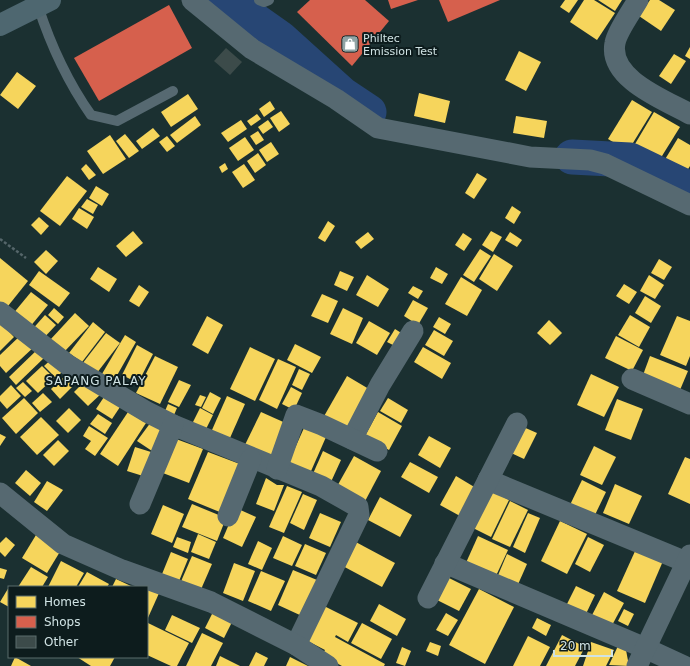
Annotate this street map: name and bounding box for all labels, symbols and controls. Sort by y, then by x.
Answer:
place label: Philtec Emission Test [363,32,438,58]
shop icon: Philtec Emission Test [340,34,360,54]
district label: SAPANG PALAY [45,374,147,388]
legend [8,586,148,658]
text: Homes [44,595,86,609]
text: Shops [44,615,80,629]
scale bar [554,632,612,658]
text: Other [44,635,78,649]
text: 20 m [560,639,591,653]

